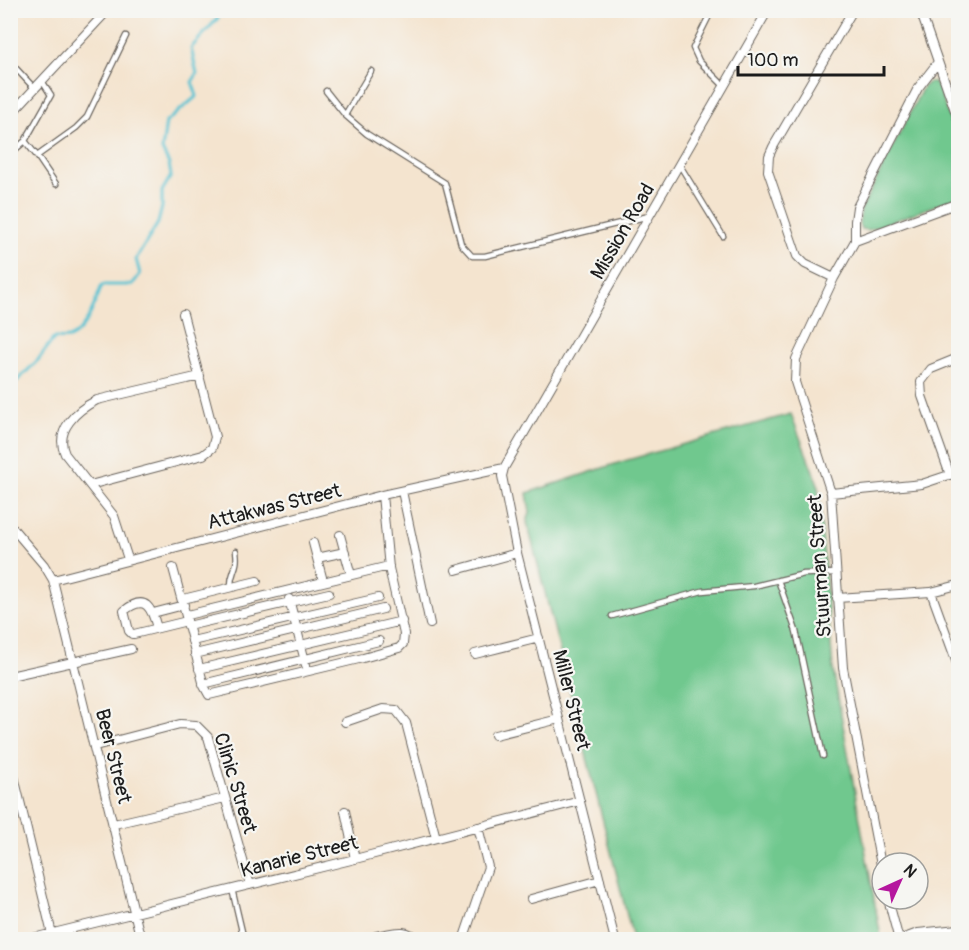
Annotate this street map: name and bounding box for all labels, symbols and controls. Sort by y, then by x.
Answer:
scale bar [738,39,884,77]
text: 100 m [747,49,799,72]
street label: Mission Road [585,179,660,284]
street label: Attakwas Street [205,478,345,535]
street label: Stuurman Street [802,493,837,638]
street label: Miller Street [547,647,596,754]
street label: Beer Street [90,706,138,807]
street label: Clinic Street [208,730,263,837]
street label: Kanarie Street [238,830,362,883]
north arrow [870,851,930,911]
text: N [899,860,921,882]

